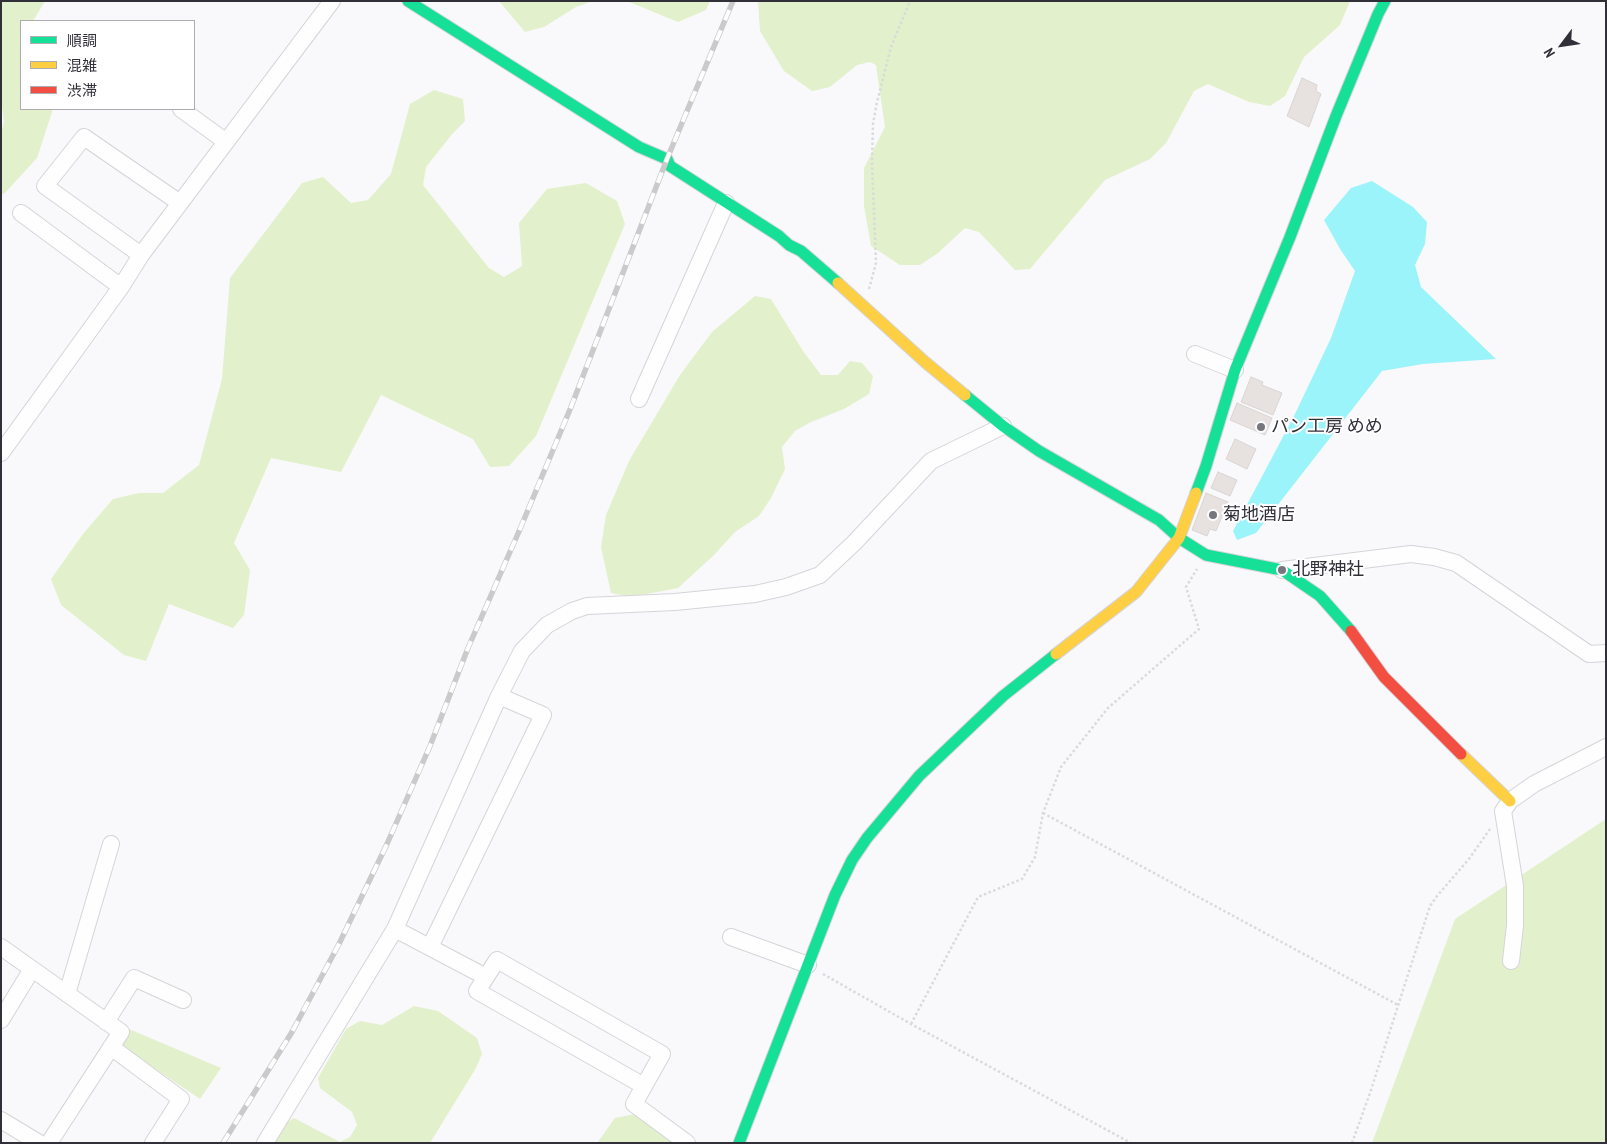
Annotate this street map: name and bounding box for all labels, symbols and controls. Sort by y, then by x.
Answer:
legend [20,20,195,110]
north arrow [1537,20,1587,70]
text: 順調 [67,31,97,50]
text: N [1539,45,1559,61]
text: 混雑 [67,56,97,75]
text: 渋滞 [67,81,97,100]
place label: パン工房 めめ [1271,416,1383,438]
marker: パン工房 めめ [1255,421,1267,433]
place label: 菊地酒店 [1223,504,1295,526]
marker: 菊地酒店 [1207,509,1219,521]
place label: 北野神社 [1292,559,1364,581]
marker: 北野神社 [1276,564,1288,576]

